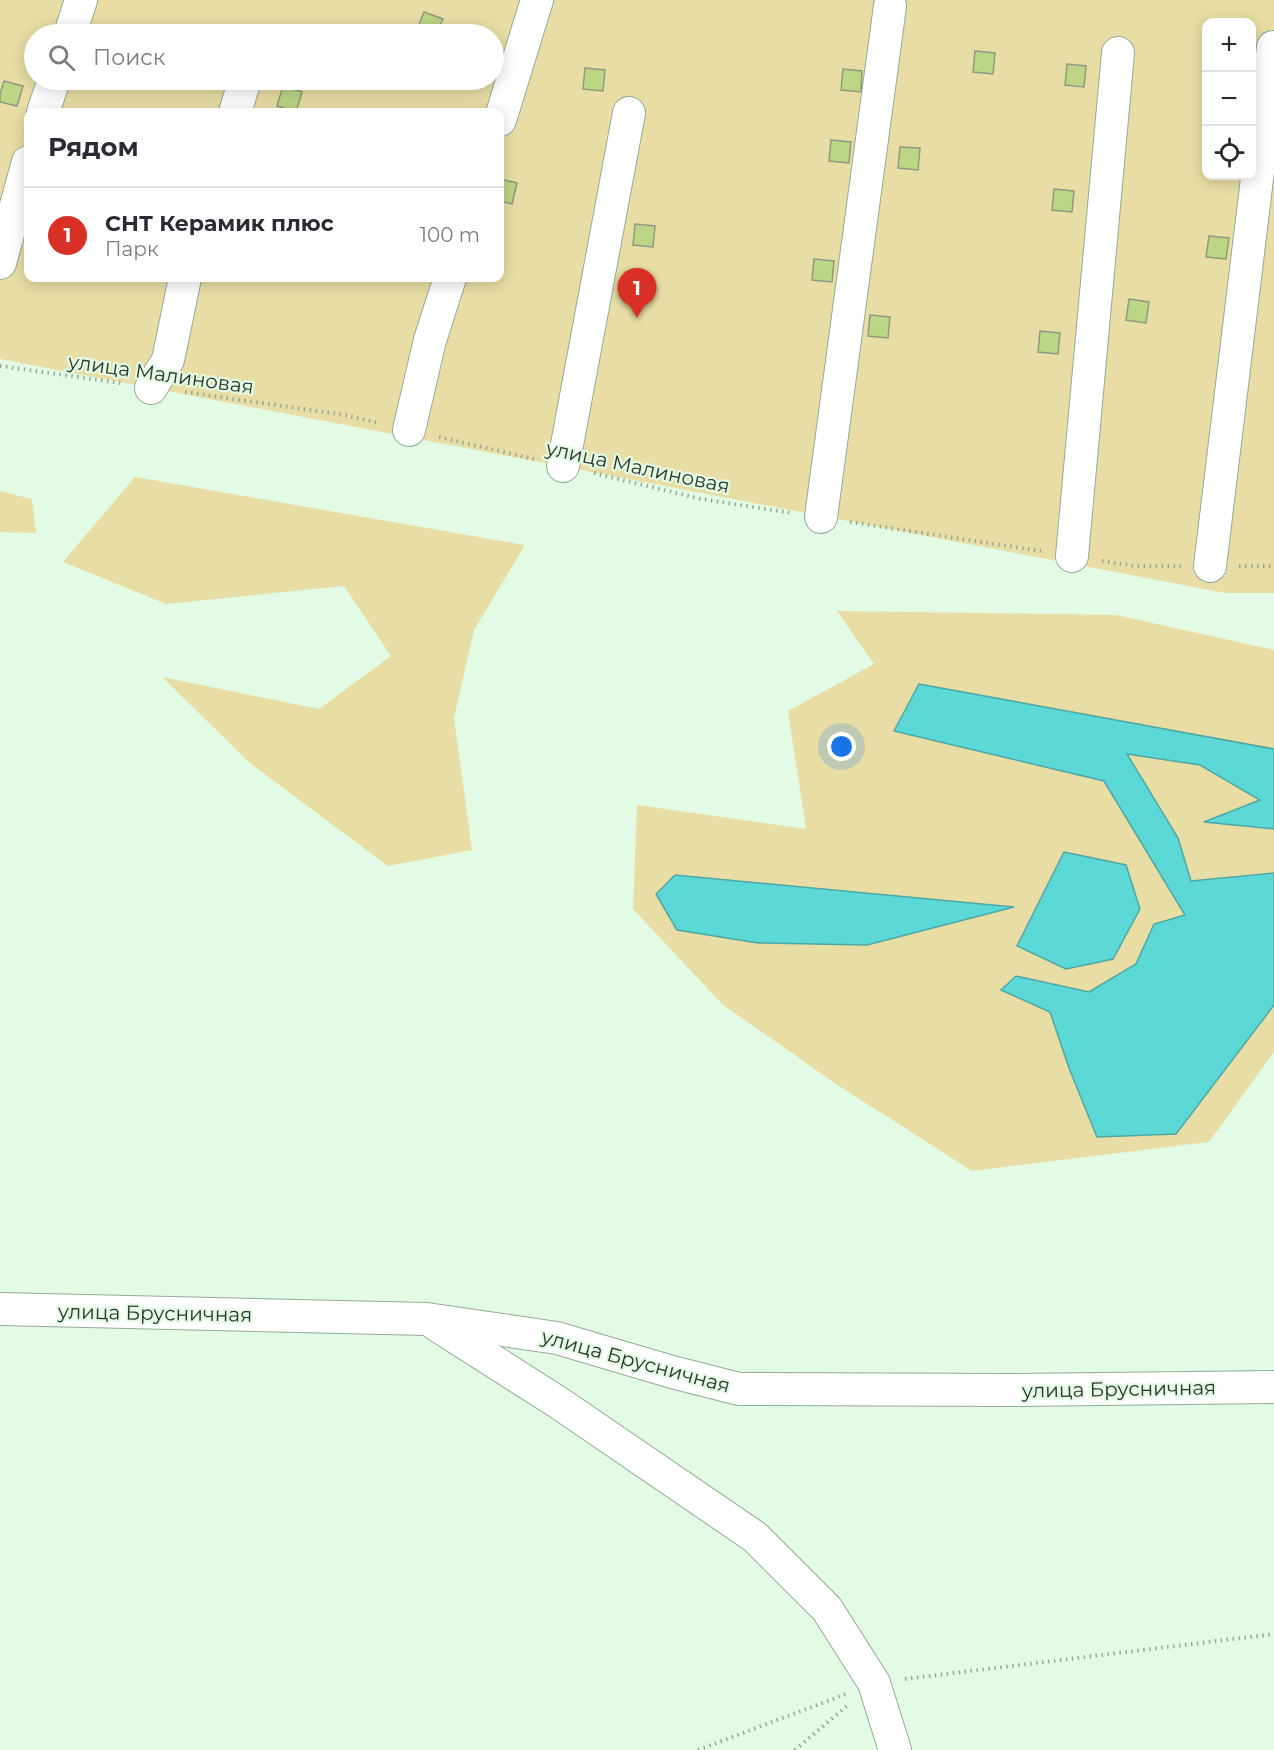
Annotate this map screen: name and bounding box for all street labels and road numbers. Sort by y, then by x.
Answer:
street label: улица Малиновая [66,349,255,399]
street label: улица Малиновая [543,436,732,498]
street label: улица Брусничная [57,1299,252,1327]
street label: улица Брусничная [538,1324,733,1398]
street label: улица Брусничная [1021,1375,1216,1403]

